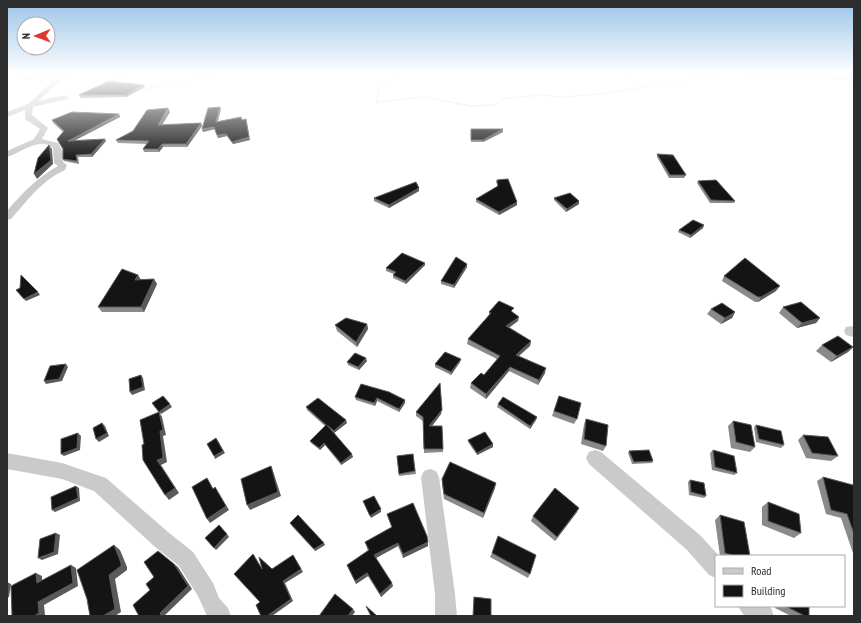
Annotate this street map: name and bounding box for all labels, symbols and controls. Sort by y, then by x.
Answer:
north arrow [16,16,56,56]
text: N [19,33,33,39]
legend [715,555,845,607]
text: Road [751,563,771,578]
text: Building [751,583,786,598]

